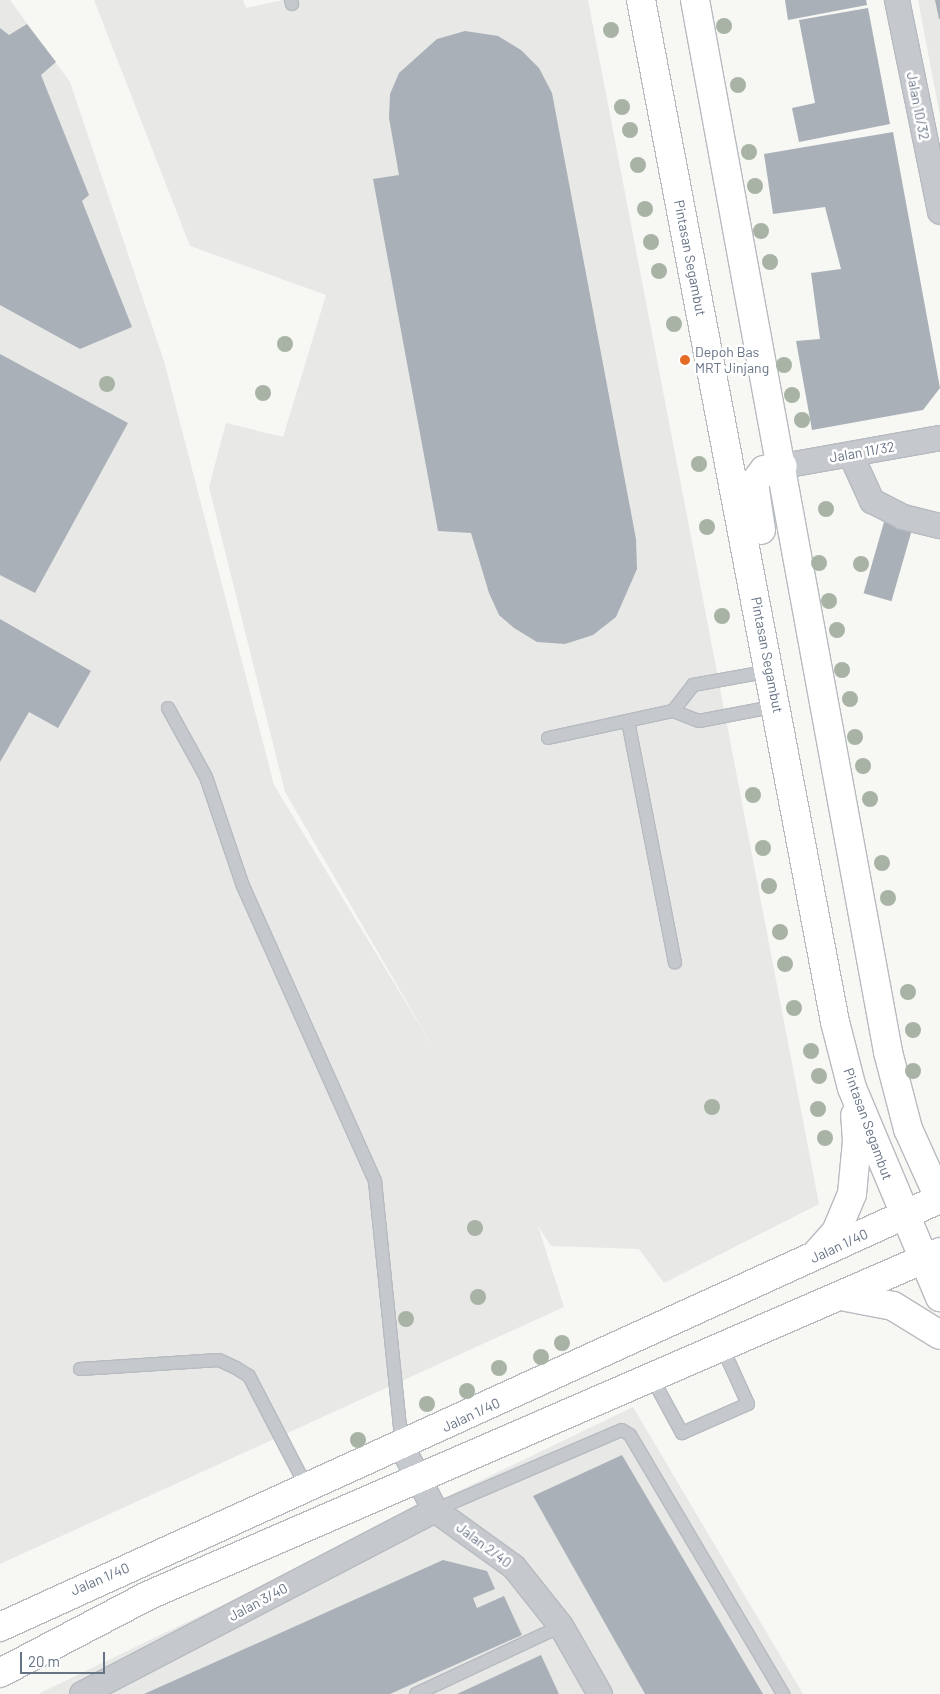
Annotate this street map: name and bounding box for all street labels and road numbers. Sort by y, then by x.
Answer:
street label: Jalan 10/32 [903,70,933,142]
street label: Pintasan Segambut [670,198,710,318]
street label: Jalan 11/32 [828,438,896,466]
street label: Pintasan Segambut [747,595,787,715]
street label: Pintasan Segambut [840,1066,896,1182]
street label: Jalan 1/40 [807,1225,871,1267]
street label: Jalan 1/40 [439,1394,503,1436]
street label: Jalan 2/40 [453,1519,515,1571]
street label: Jalan 1/40 [68,1559,132,1599]
street label: Jalan 3/40 [226,1579,290,1625]

